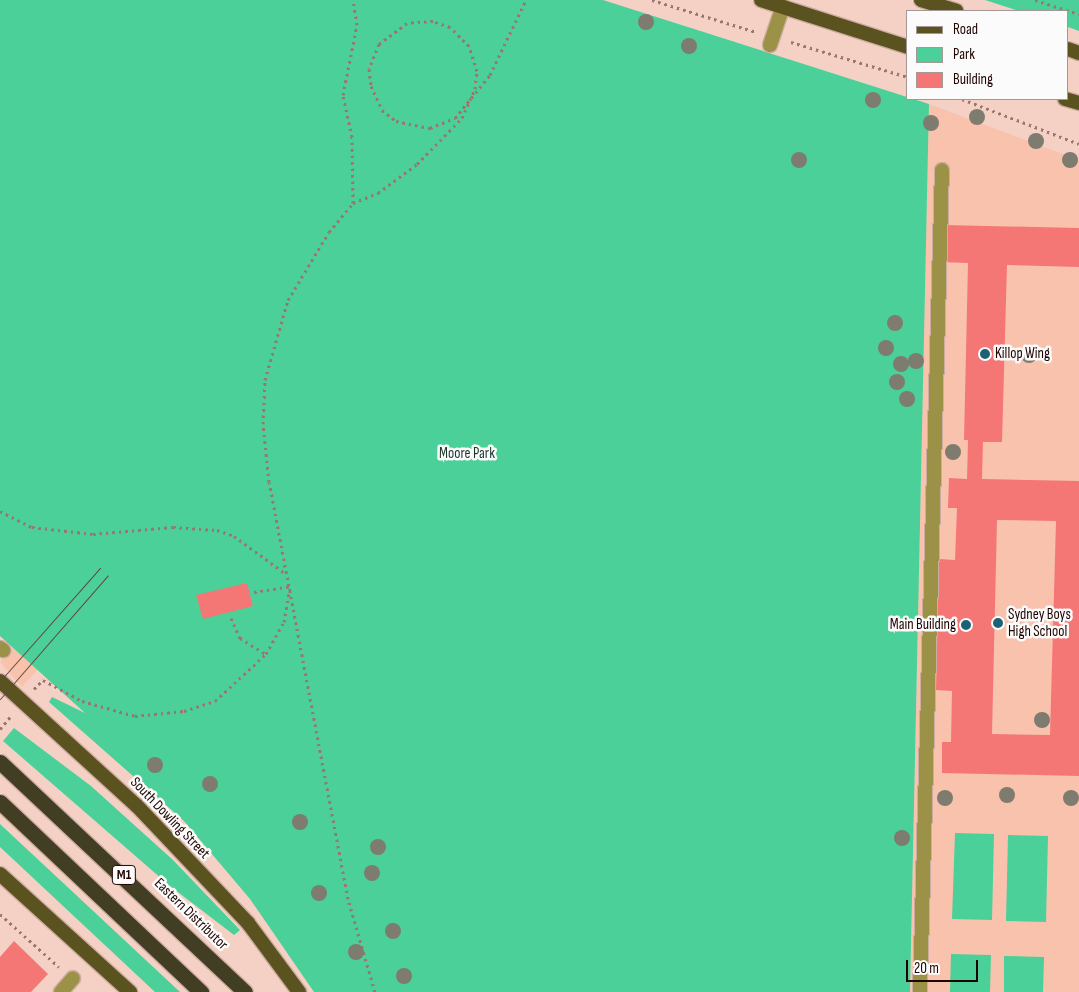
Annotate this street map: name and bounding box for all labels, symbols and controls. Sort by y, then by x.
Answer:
legend [906,10,1069,100]
text: Road [953,20,978,39]
text: Park [953,45,975,64]
text: Building [953,70,993,89]
place label: Killop Wing [995,345,1050,363]
marker: Killop Wing [979,348,991,360]
park label: Moore Park [439,445,495,463]
place label: Sydney Boys High School [1008,605,1071,640]
place label: Main Building [890,616,956,634]
marker: Sydney Boys High School [992,617,1004,629]
marker: Main Building [960,619,972,631]
street label: South Dowling Street [127,773,213,863]
road number: M1 [112,864,136,886]
street label: Eastern Distributor [150,874,232,954]
scale bar [909,950,982,982]
text: 20 m [914,959,939,978]

